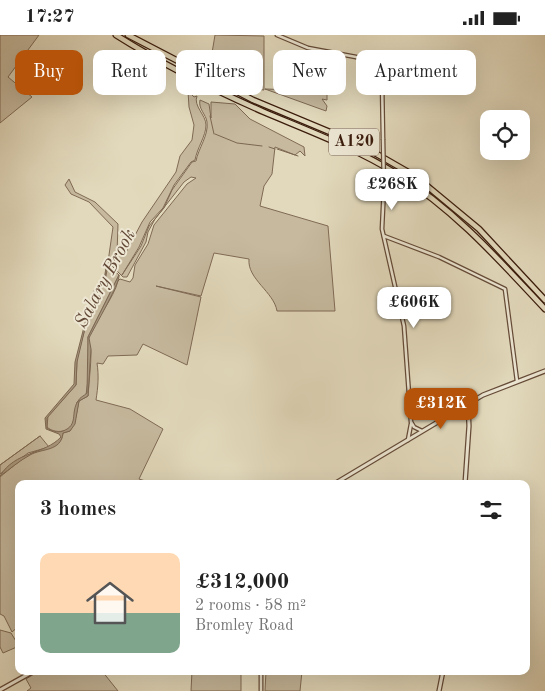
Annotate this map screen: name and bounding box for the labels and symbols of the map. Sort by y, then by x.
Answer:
road number: A120 [329,129,379,155]
pin: £268K [357,169,427,211]
water label: Salary Brook [72,226,140,332]
pin: £606K [379,287,449,329]
pin: £312K [406,387,476,430]

